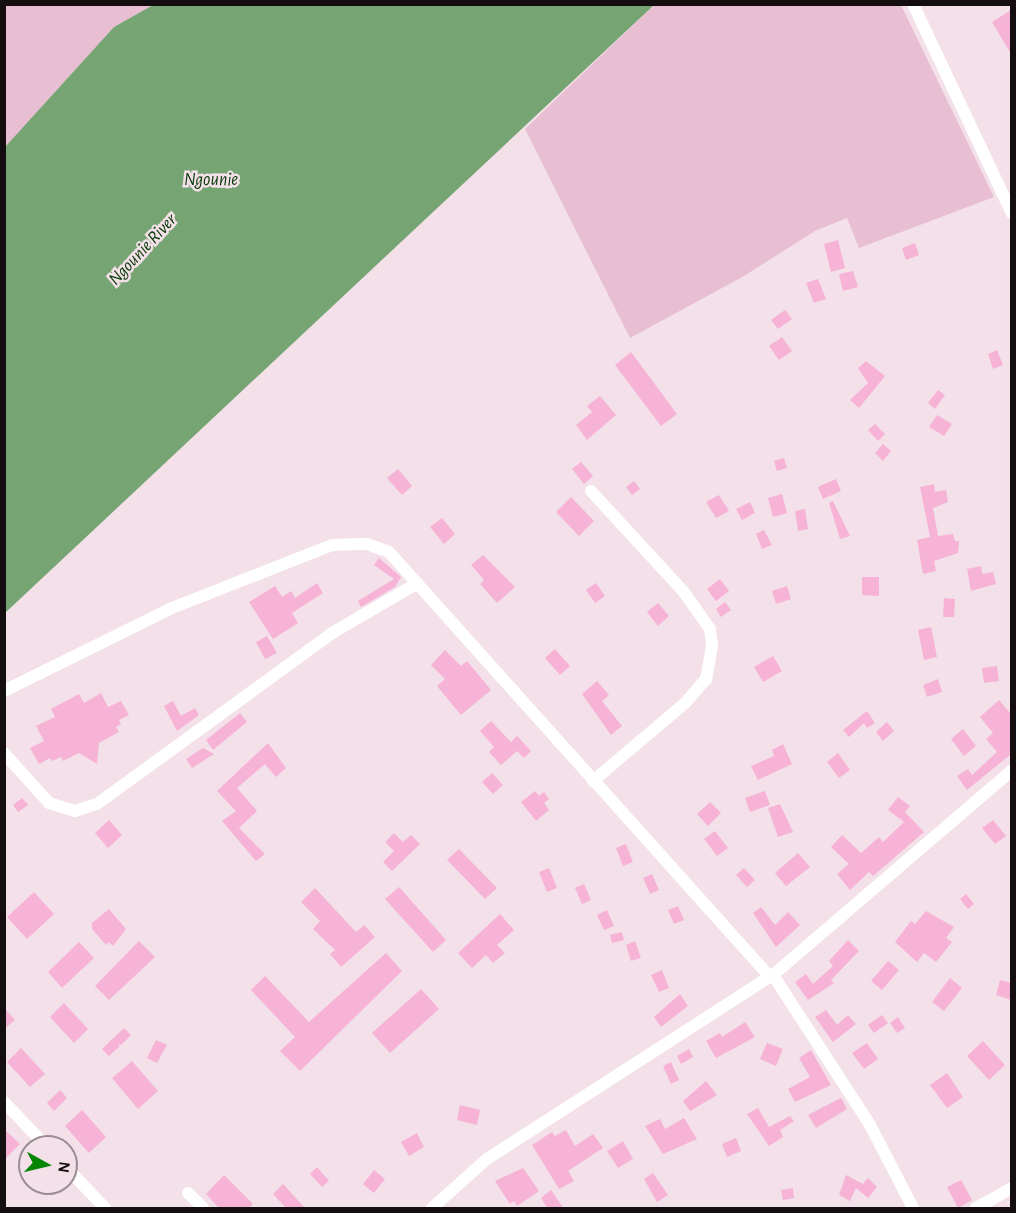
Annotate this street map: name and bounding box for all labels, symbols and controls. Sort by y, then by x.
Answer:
water label: Ngounie [184,169,238,191]
water label: Ngounie River [104,210,182,290]
north arrow [18,1135,78,1195]
text: N [55,1161,73,1174]

